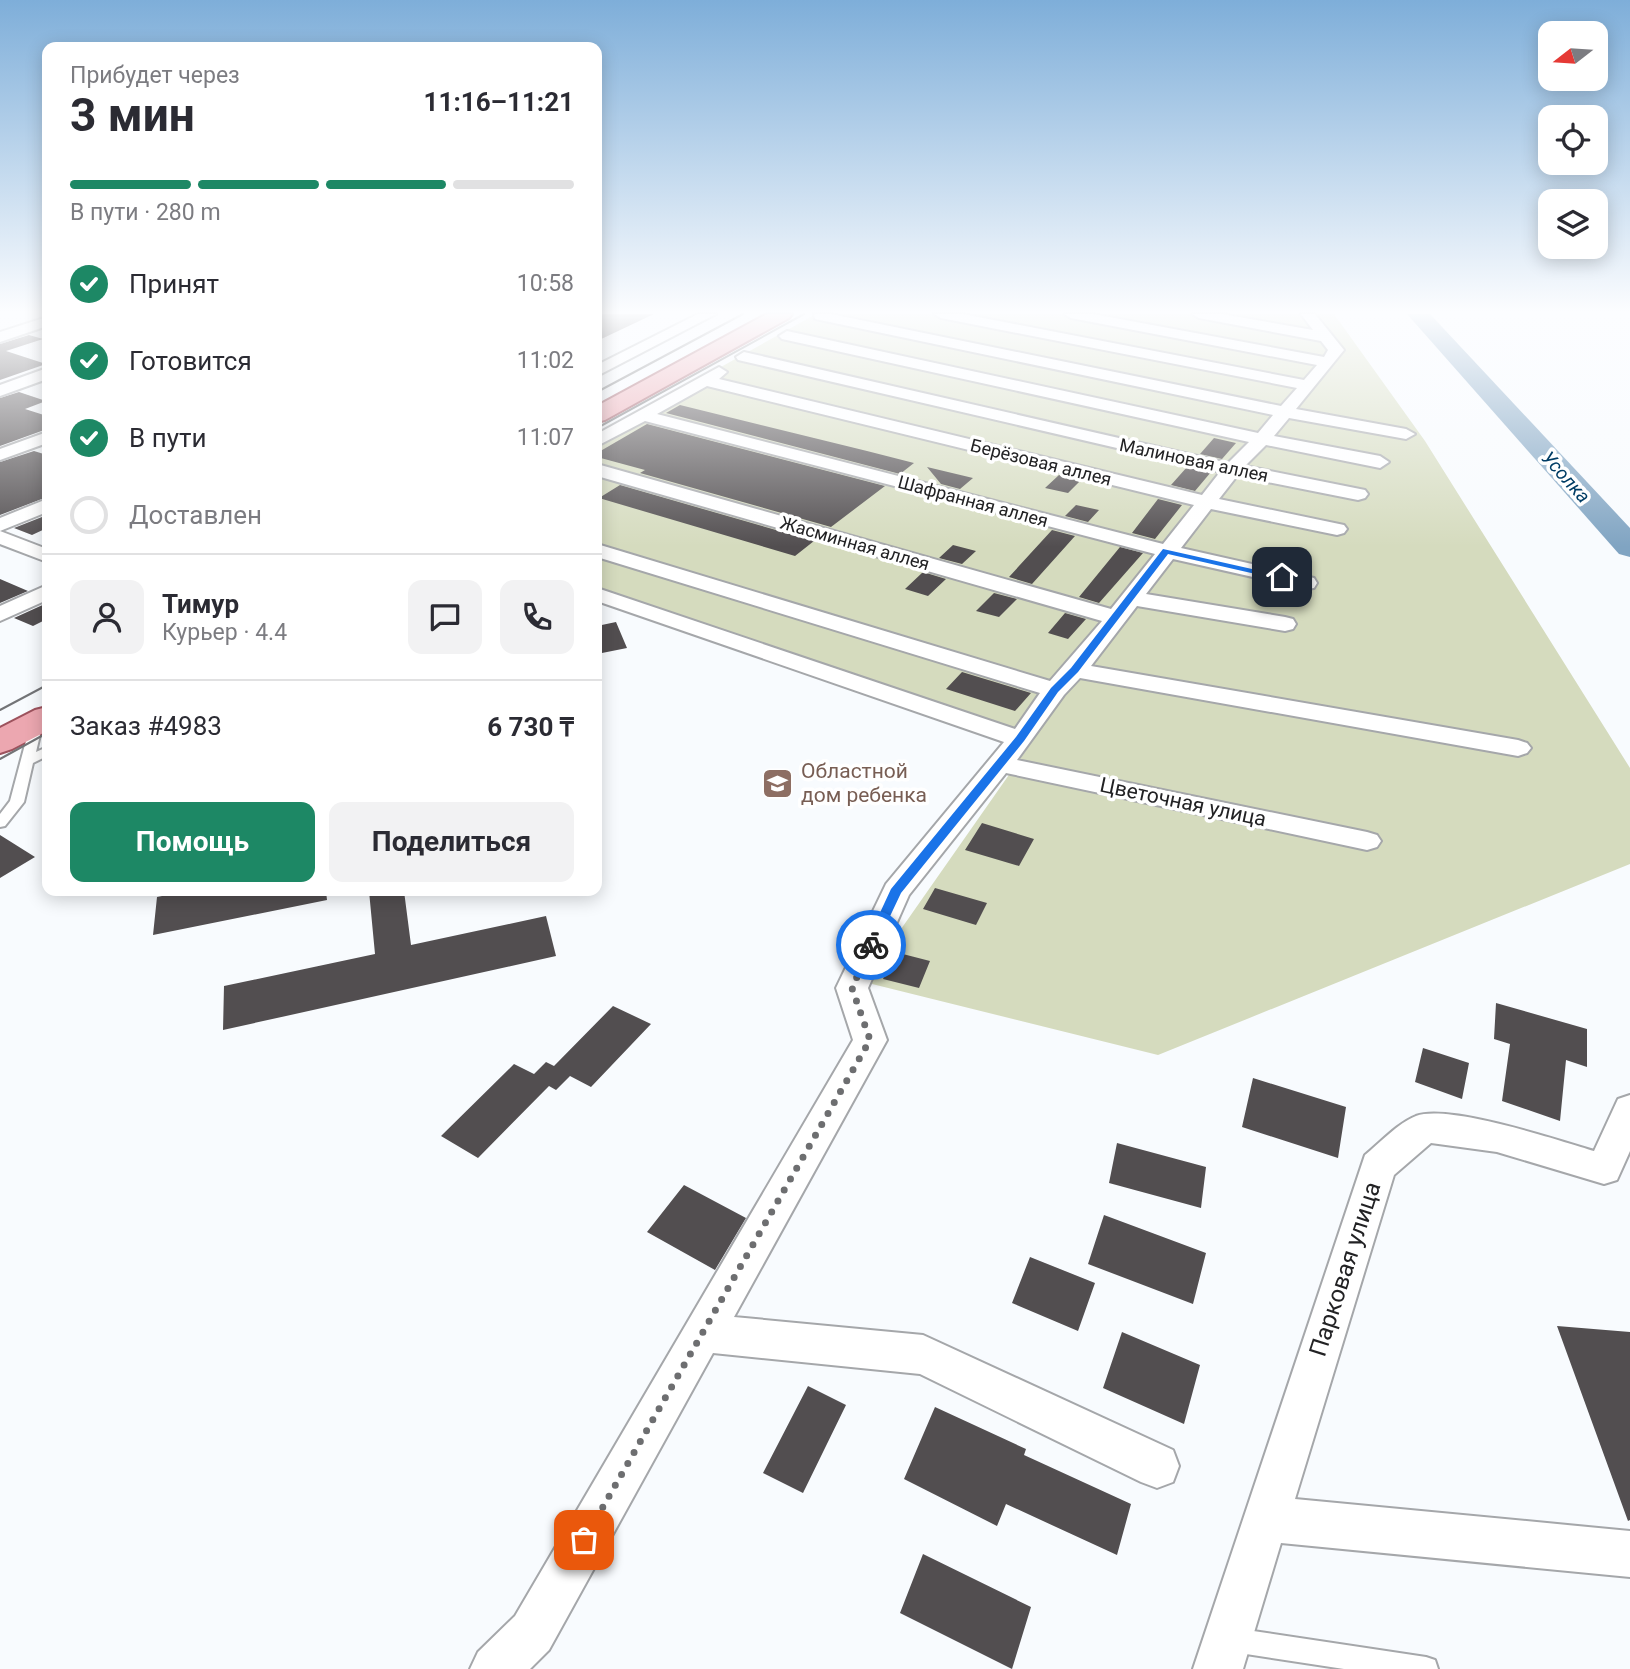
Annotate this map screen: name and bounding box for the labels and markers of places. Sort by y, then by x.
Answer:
pin [1252,547,1312,607]
place label: Областной дом ребенка [801,759,927,807]
school or university icon: Областной дом ребенка [761,766,795,800]
pin [554,1510,614,1570]

